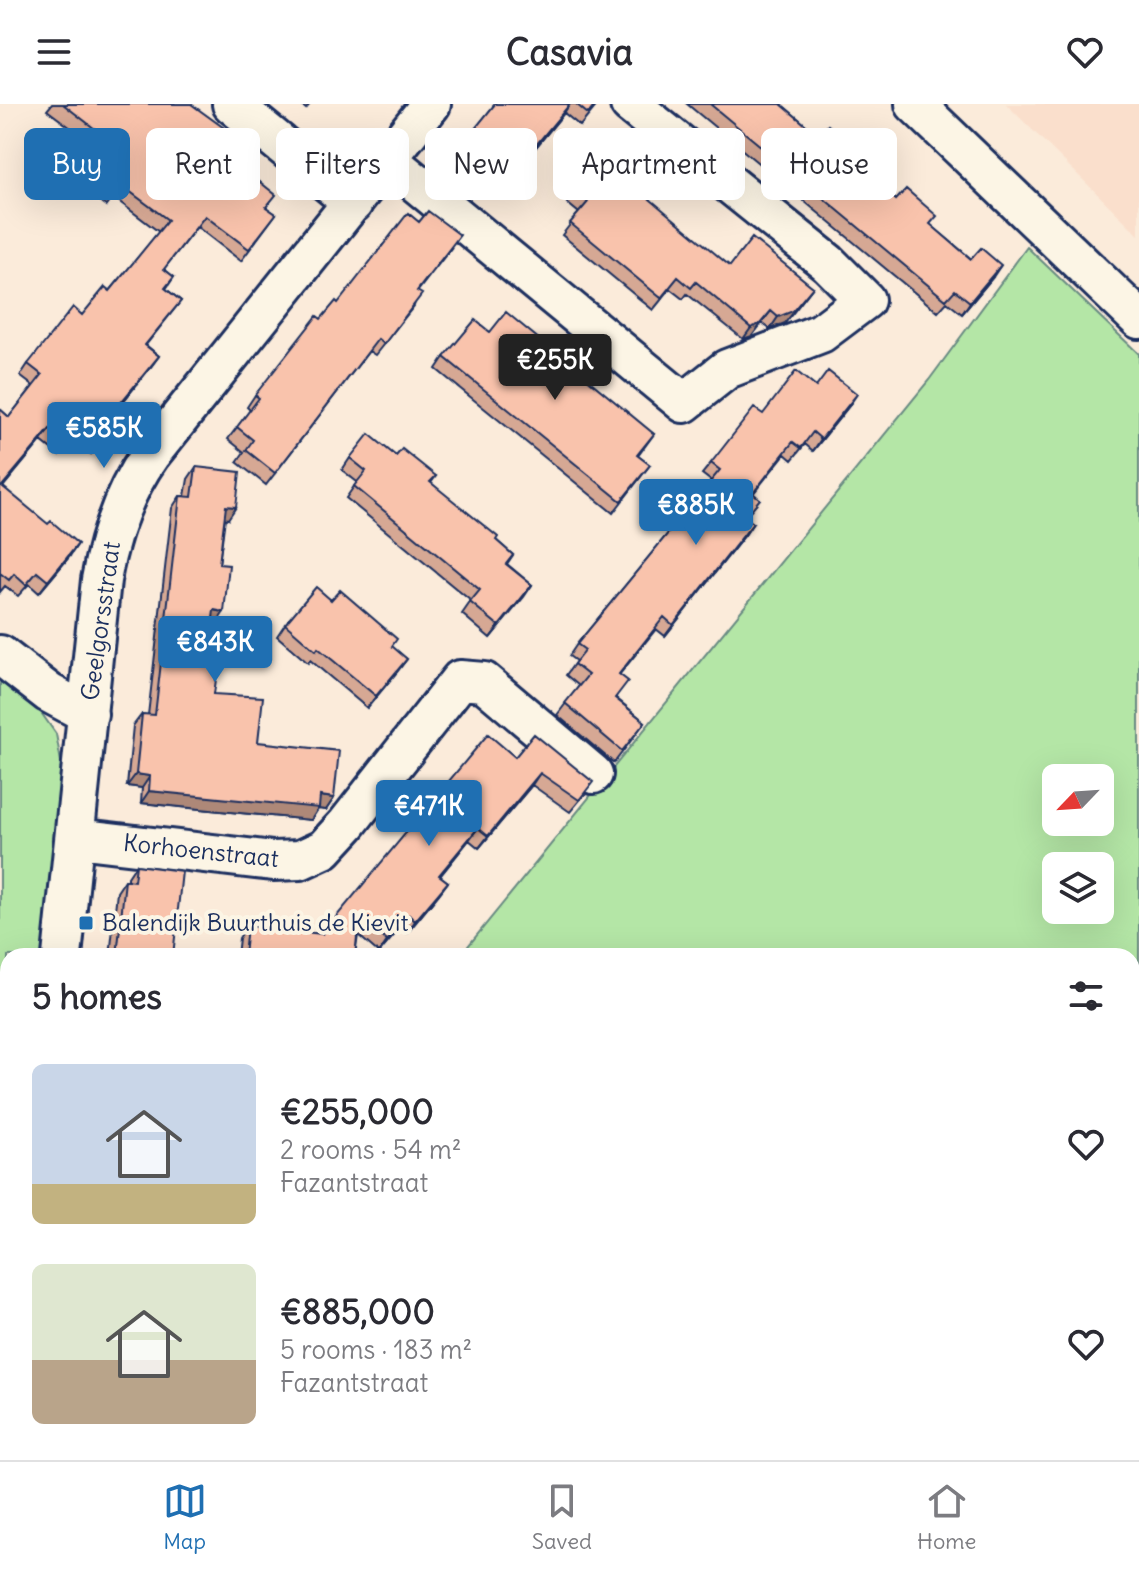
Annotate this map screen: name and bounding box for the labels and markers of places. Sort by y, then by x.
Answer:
pin: €255K [499,334,611,402]
pin: €585K [48,402,160,470]
pin: €885K [640,479,752,547]
pin: €843K [159,616,271,684]
pin: €471K [373,780,485,848]
place label: Balendijk Buurthuis de Kievit [102,907,409,937]
marker: Balendijk Buurthuis de Kievit [77,914,95,932]

